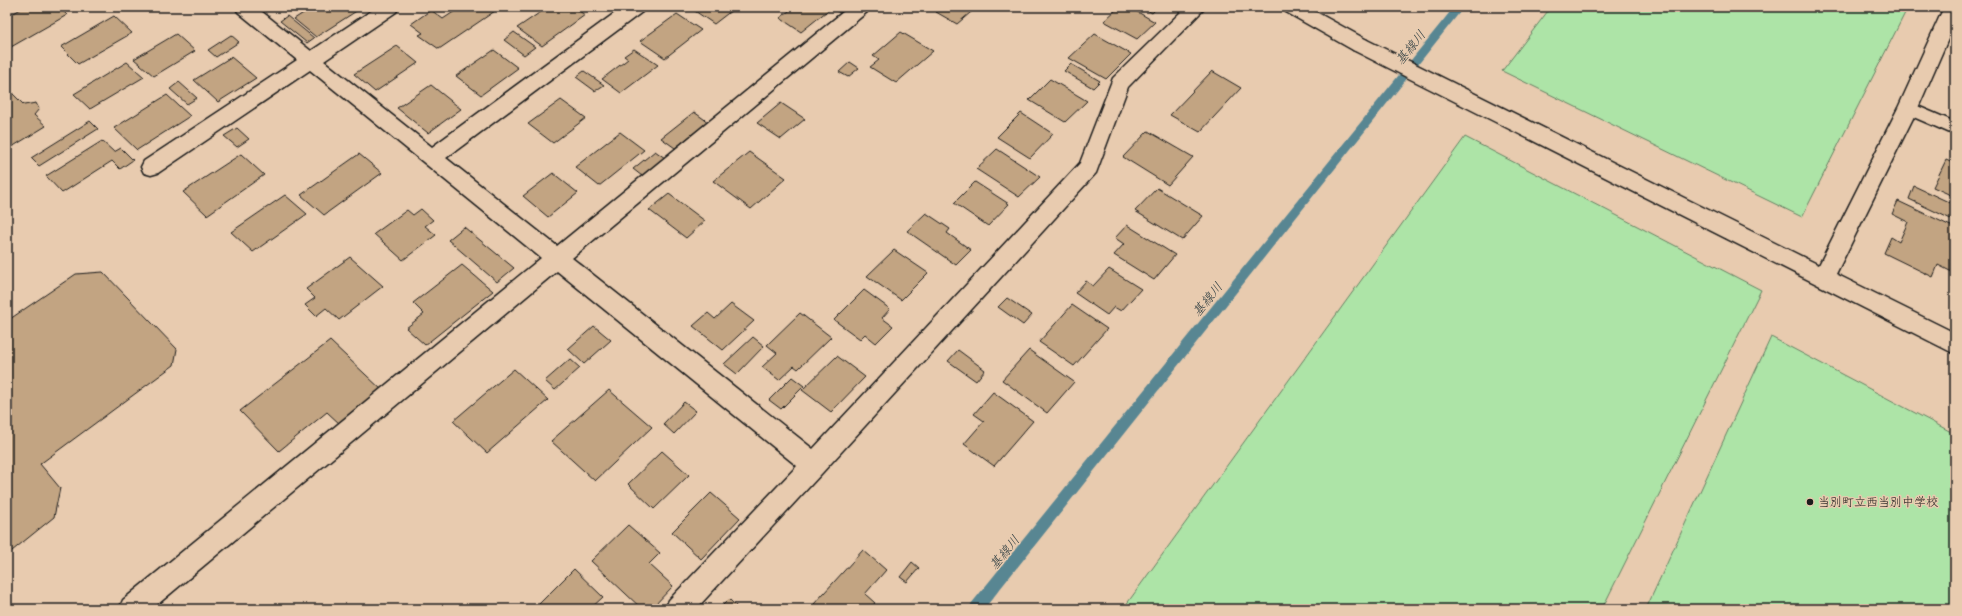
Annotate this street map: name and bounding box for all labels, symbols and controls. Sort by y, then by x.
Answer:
water label: 基線川 [1391,26,1432,70]
water label: 基線川 [1188,278,1229,322]
place label: 当別町立西当別中学校 [1818,493,1938,512]
marker: 当別町立西当別中学校 [1805,497,1815,507]
water label: 基線川 [985,531,1026,575]

